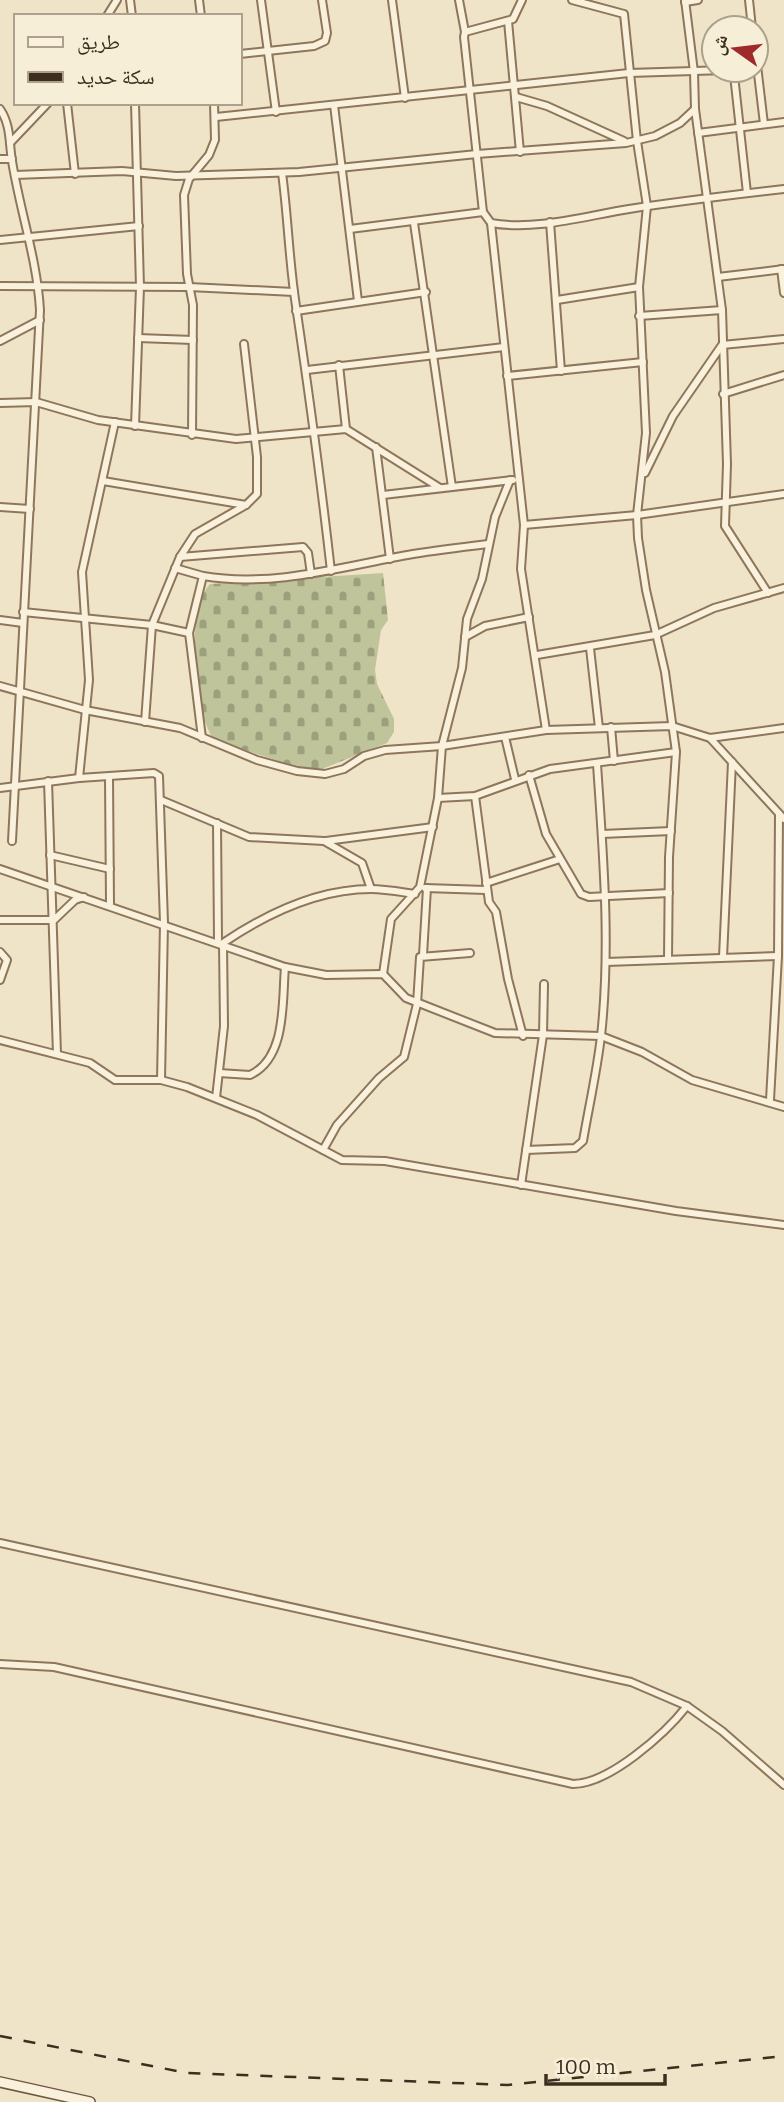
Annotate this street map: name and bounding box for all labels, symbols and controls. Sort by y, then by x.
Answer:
legend [14,14,242,105]
north arrow [700,14,770,84]
text: طريق [77,29,120,55]
text: ش [705,32,733,58]
text: سكة حديد [77,64,155,90]
scale bar [546,2042,665,2086]
text: 100 m [556,2054,616,2080]

